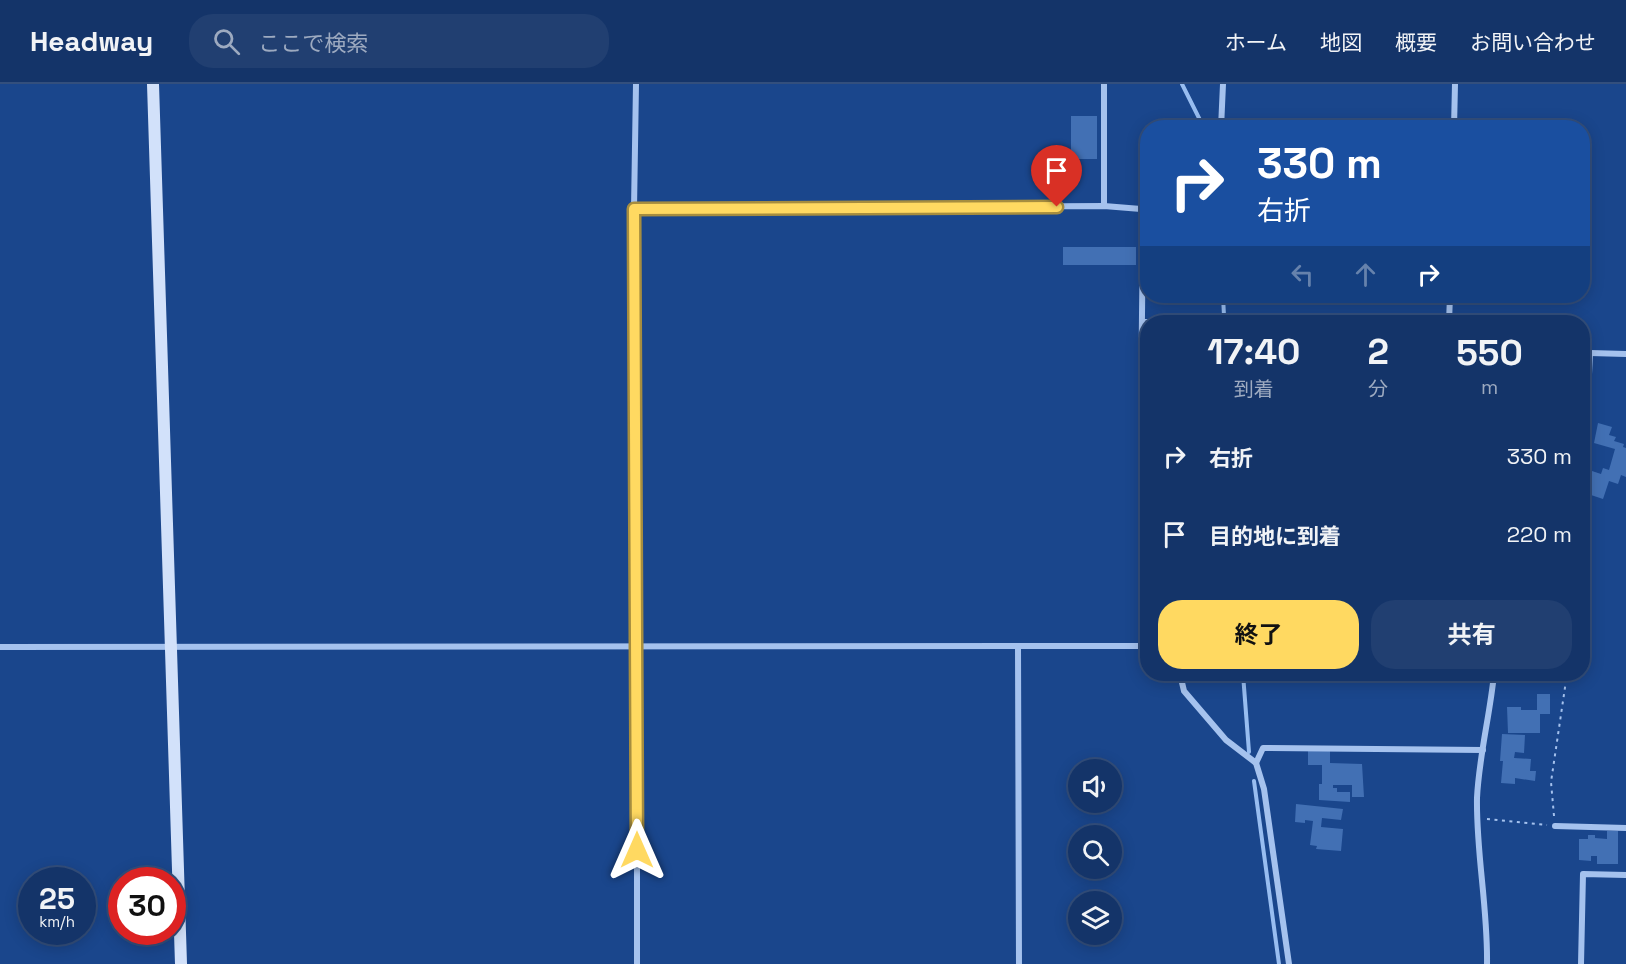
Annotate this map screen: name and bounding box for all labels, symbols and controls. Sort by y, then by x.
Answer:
search box [189,14,609,68]
text: Headway [30,23,153,59]
icon: search [210,25,243,58]
text: ここで検索 [258,29,368,57]
text: ホーム [1225,29,1287,56]
text: 地図 [1320,29,1362,56]
text: 概要 [1395,29,1437,56]
text: お問い合わせ [1470,29,1596,56]
text: 330 m [1257,137,1382,190]
icon: right [1158,144,1236,222]
pin [1031,145,1082,207]
icon: arrive [1040,154,1073,187]
text: 右折 [1257,193,1311,228]
icon: left [1286,258,1319,291]
icon: ahead [1349,258,1382,291]
icon: right [1412,258,1445,291]
text: 17:40 [1207,329,1300,375]
text: 2 [1368,329,1389,375]
text: 550 [1456,330,1523,376]
text: m [1481,374,1498,400]
text: 到着 [1234,376,1274,402]
text: 分 [1368,376,1388,402]
icon: right [1158,440,1191,473]
text: 330 m [1507,442,1572,470]
text: 右折 [1209,444,1253,472]
icon: arrive [1158,518,1191,551]
text: 220 m [1507,520,1572,548]
text: 目的地に到着 [1209,522,1341,550]
button: 終了 [1158,600,1359,669]
button: 共有 [1371,600,1572,669]
map controls [1068,759,1122,945]
button: sound [1068,759,1122,813]
position arrow [605,818,669,882]
button: search [1068,825,1122,879]
speed limit sign: 30 [108,867,186,945]
text: 25 [39,879,75,918]
button: layers [1068,891,1122,945]
text: km/h [39,912,75,931]

